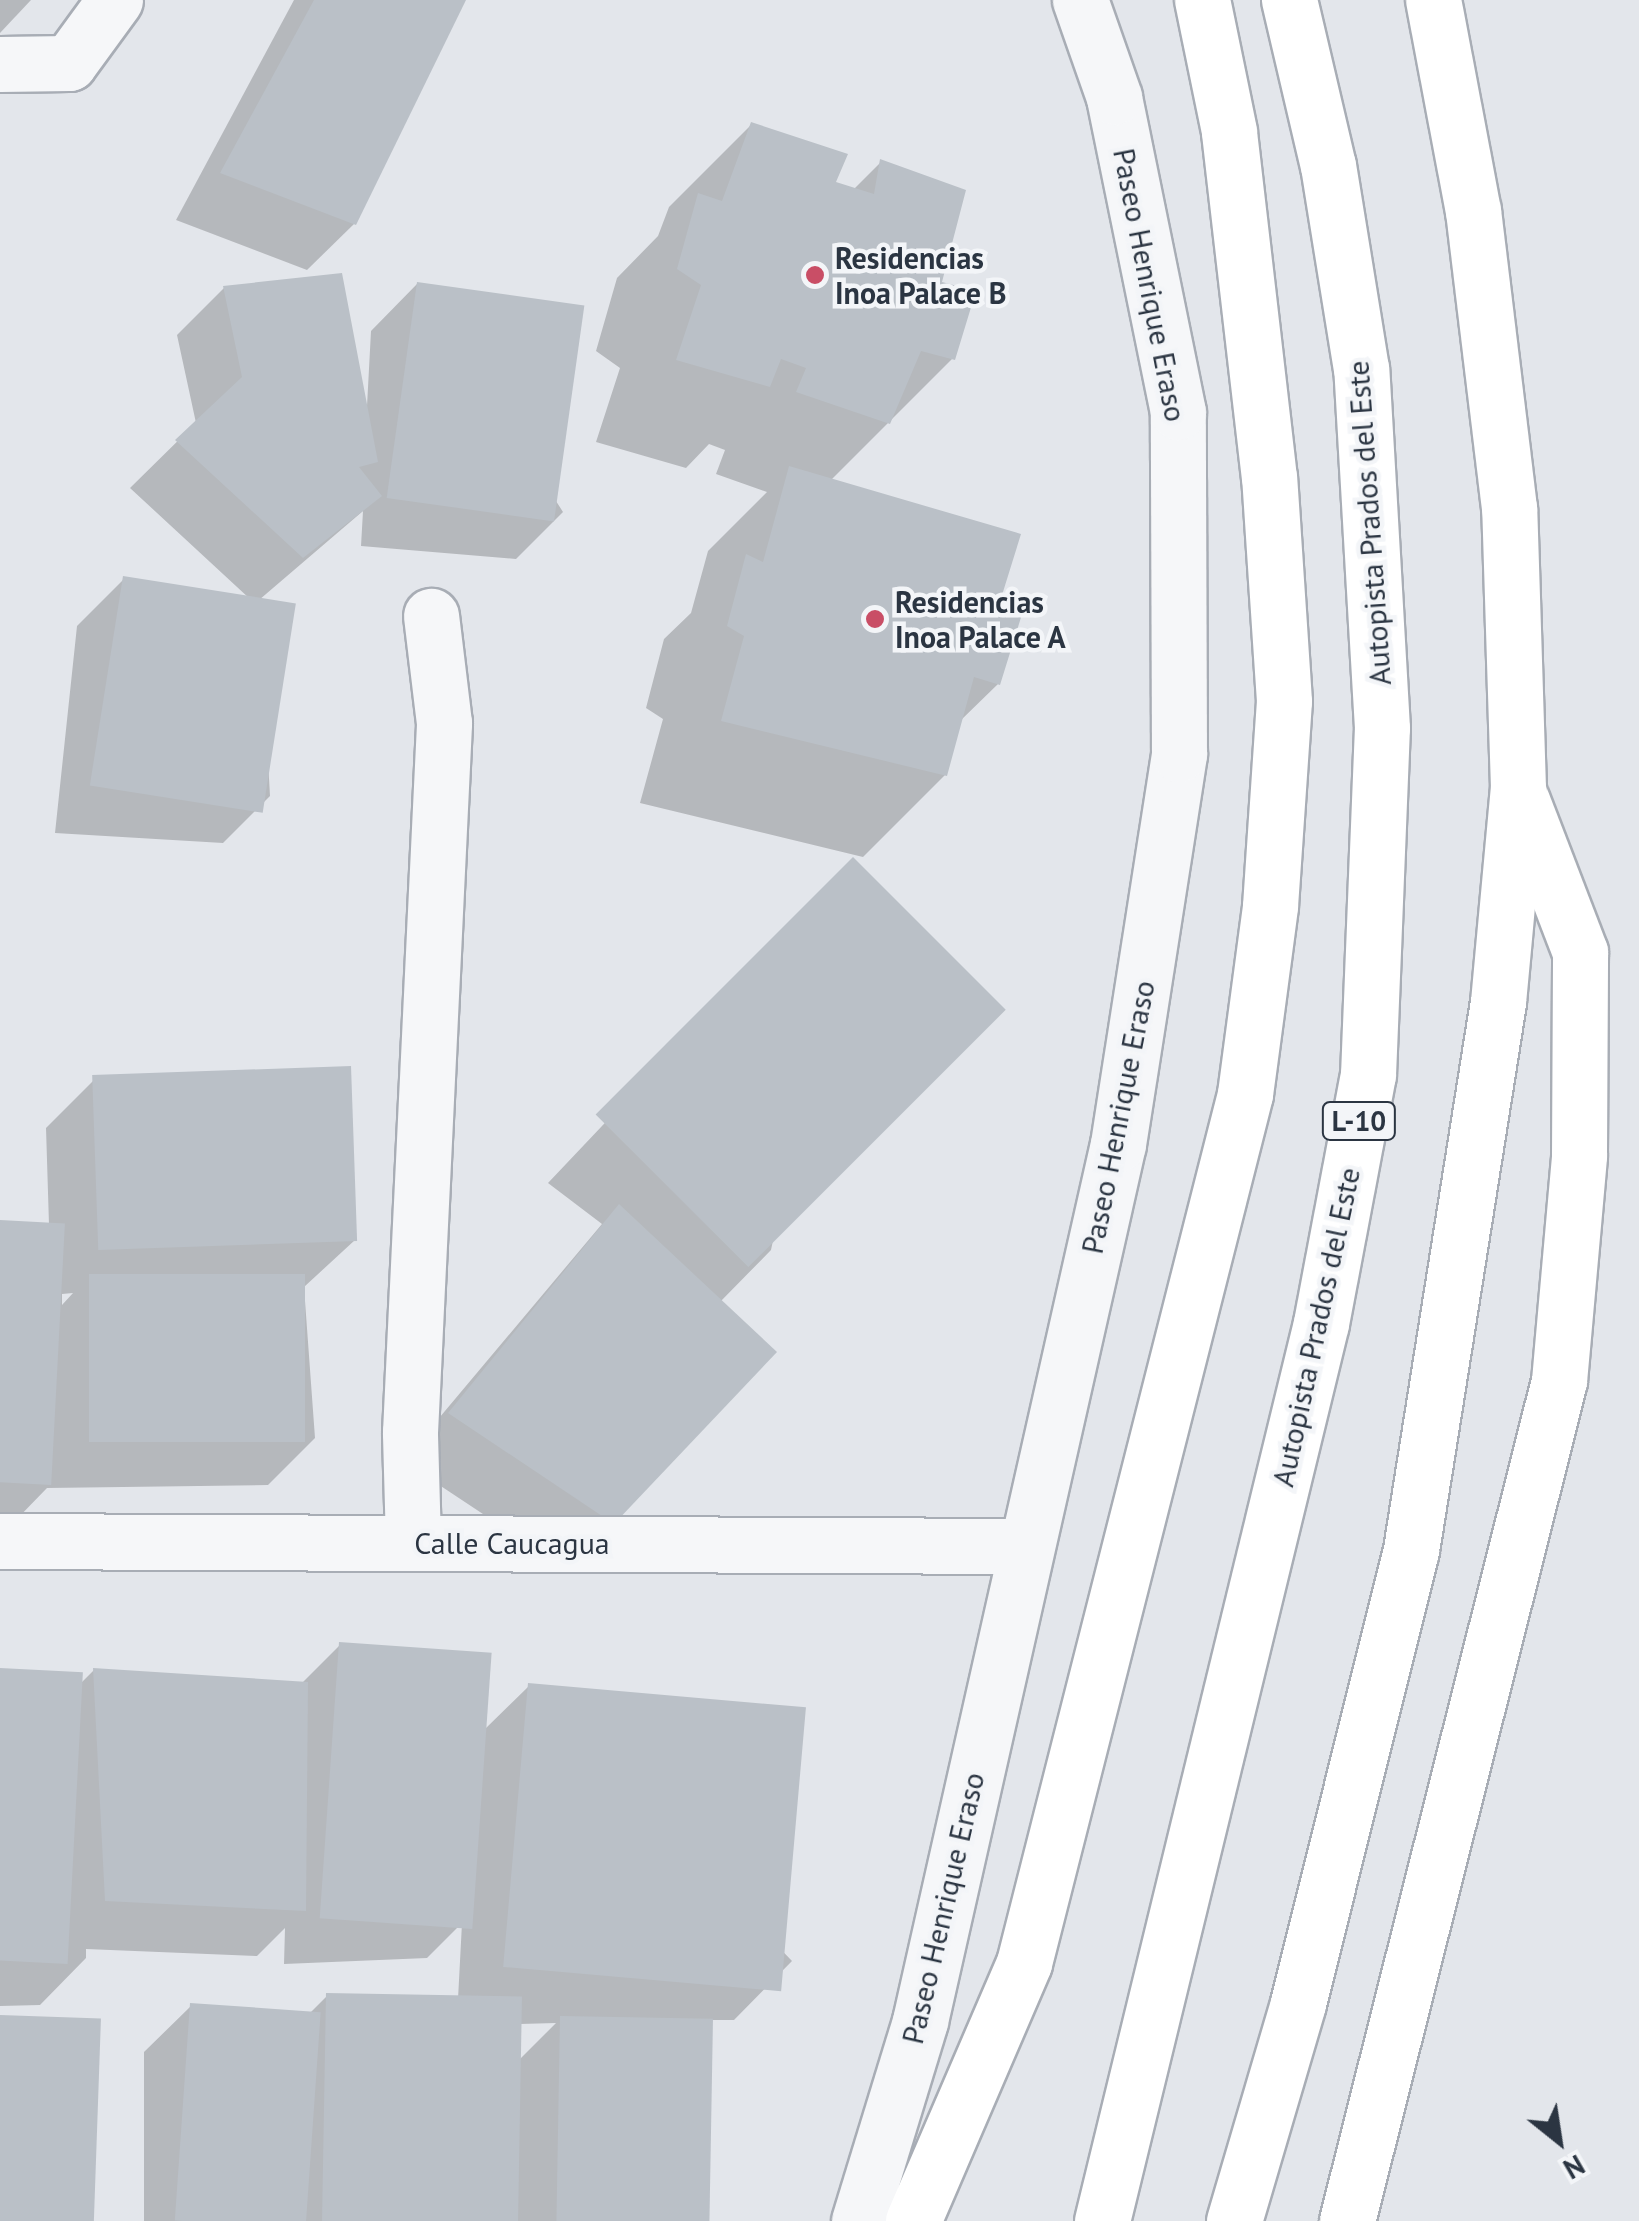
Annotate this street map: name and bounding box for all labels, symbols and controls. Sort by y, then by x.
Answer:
street label: Paseo Henrique Eraso [1106,145,1194,425]
place label: Residencias Inoa Palace B [835,240,1006,310]
marker: Residencias Inoa Palace B [804,264,826,286]
street label: Autopista Prados del Este [1340,360,1398,686]
place label: Residencias Inoa Palace A [895,584,1067,654]
marker: Residencias Inoa Palace A [864,608,886,630]
street label: Paseo Henrique Eraso [1074,977,1162,1257]
road number: L-10 [1322,1098,1396,1144]
street label: Autopista Prados del Este [1265,1164,1367,1490]
street label: Calle Caucagua [414,1525,610,1561]
street label: Paseo Henrique Eraso [894,1769,992,2047]
north arrow [1509,2091,1609,2191]
text: N [1557,2147,1591,2188]

